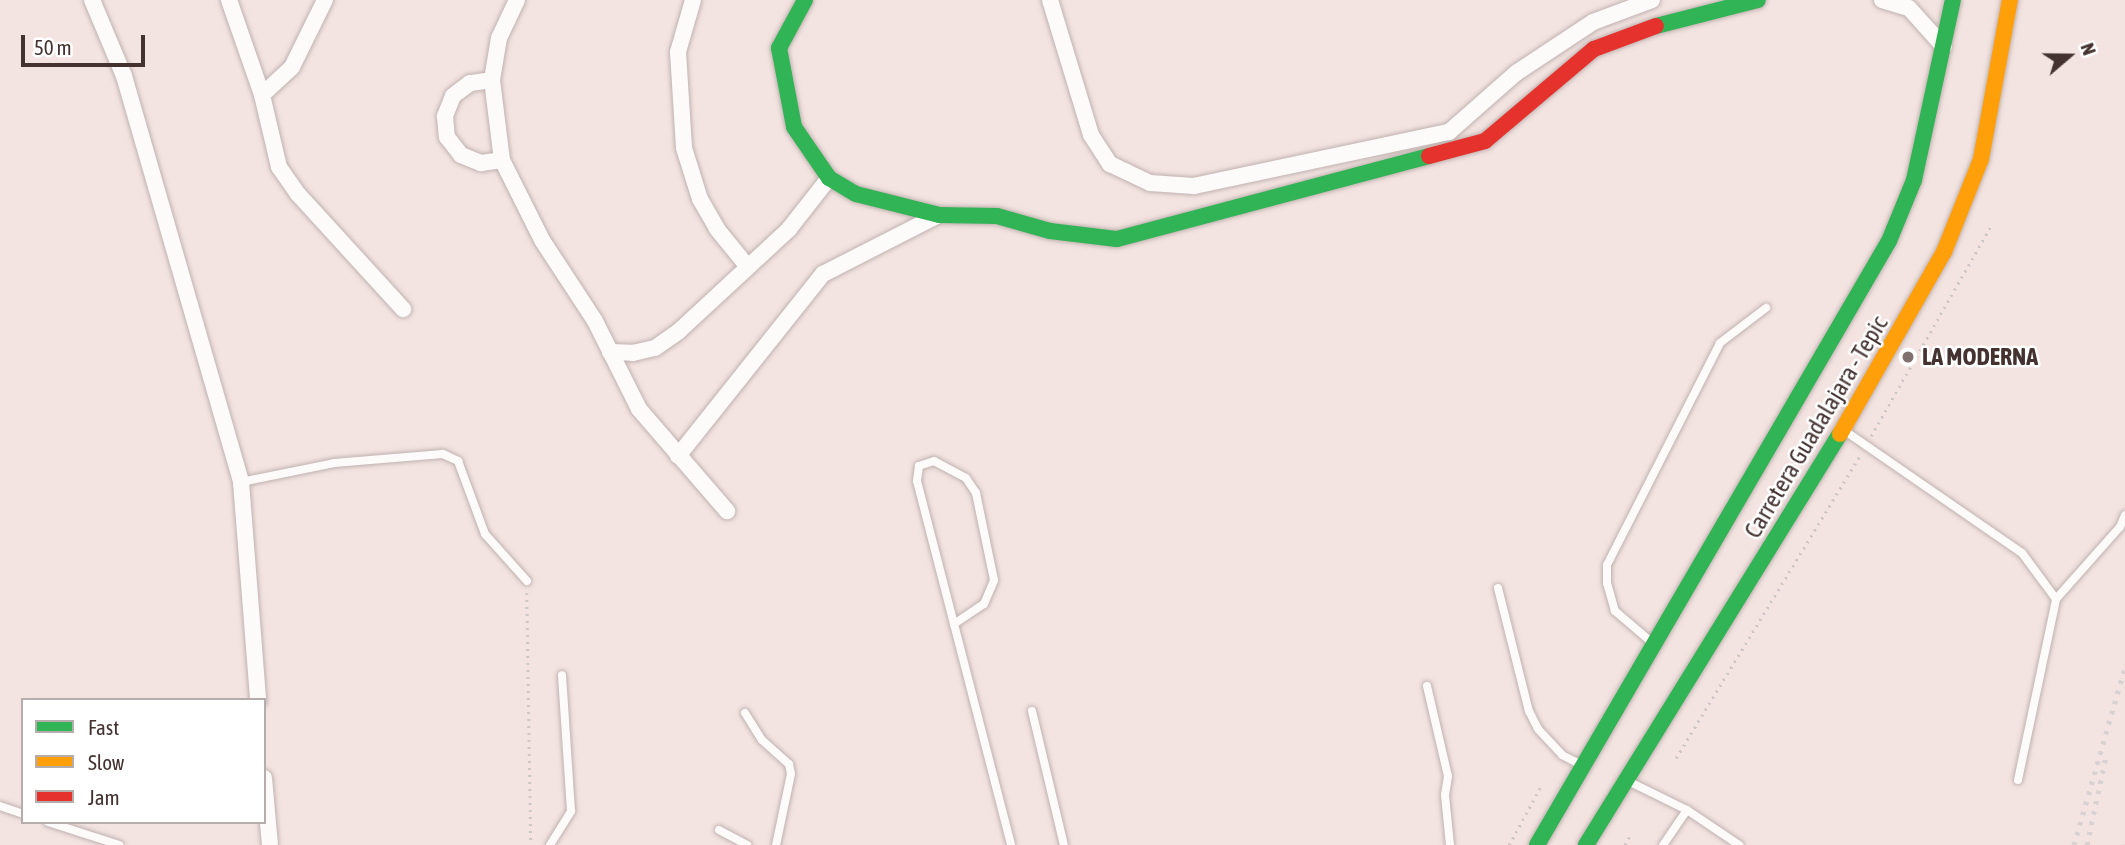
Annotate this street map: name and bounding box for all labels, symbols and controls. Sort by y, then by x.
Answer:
scale bar [24,21,149,65]
north arrow [2034,21,2104,91]
text: 50 m [34,35,72,59]
text: N [2076,40,2101,58]
street label: Carretera Guadalajara - Tepic [1738,311,1894,543]
place label: LA MODERNA [1922,343,2038,371]
marker: LA MODERNA [1900,349,1916,365]
legend [21,698,266,824]
text: Fast [88,715,119,739]
text: Slow [88,750,124,774]
text: Jam [88,785,120,809]

